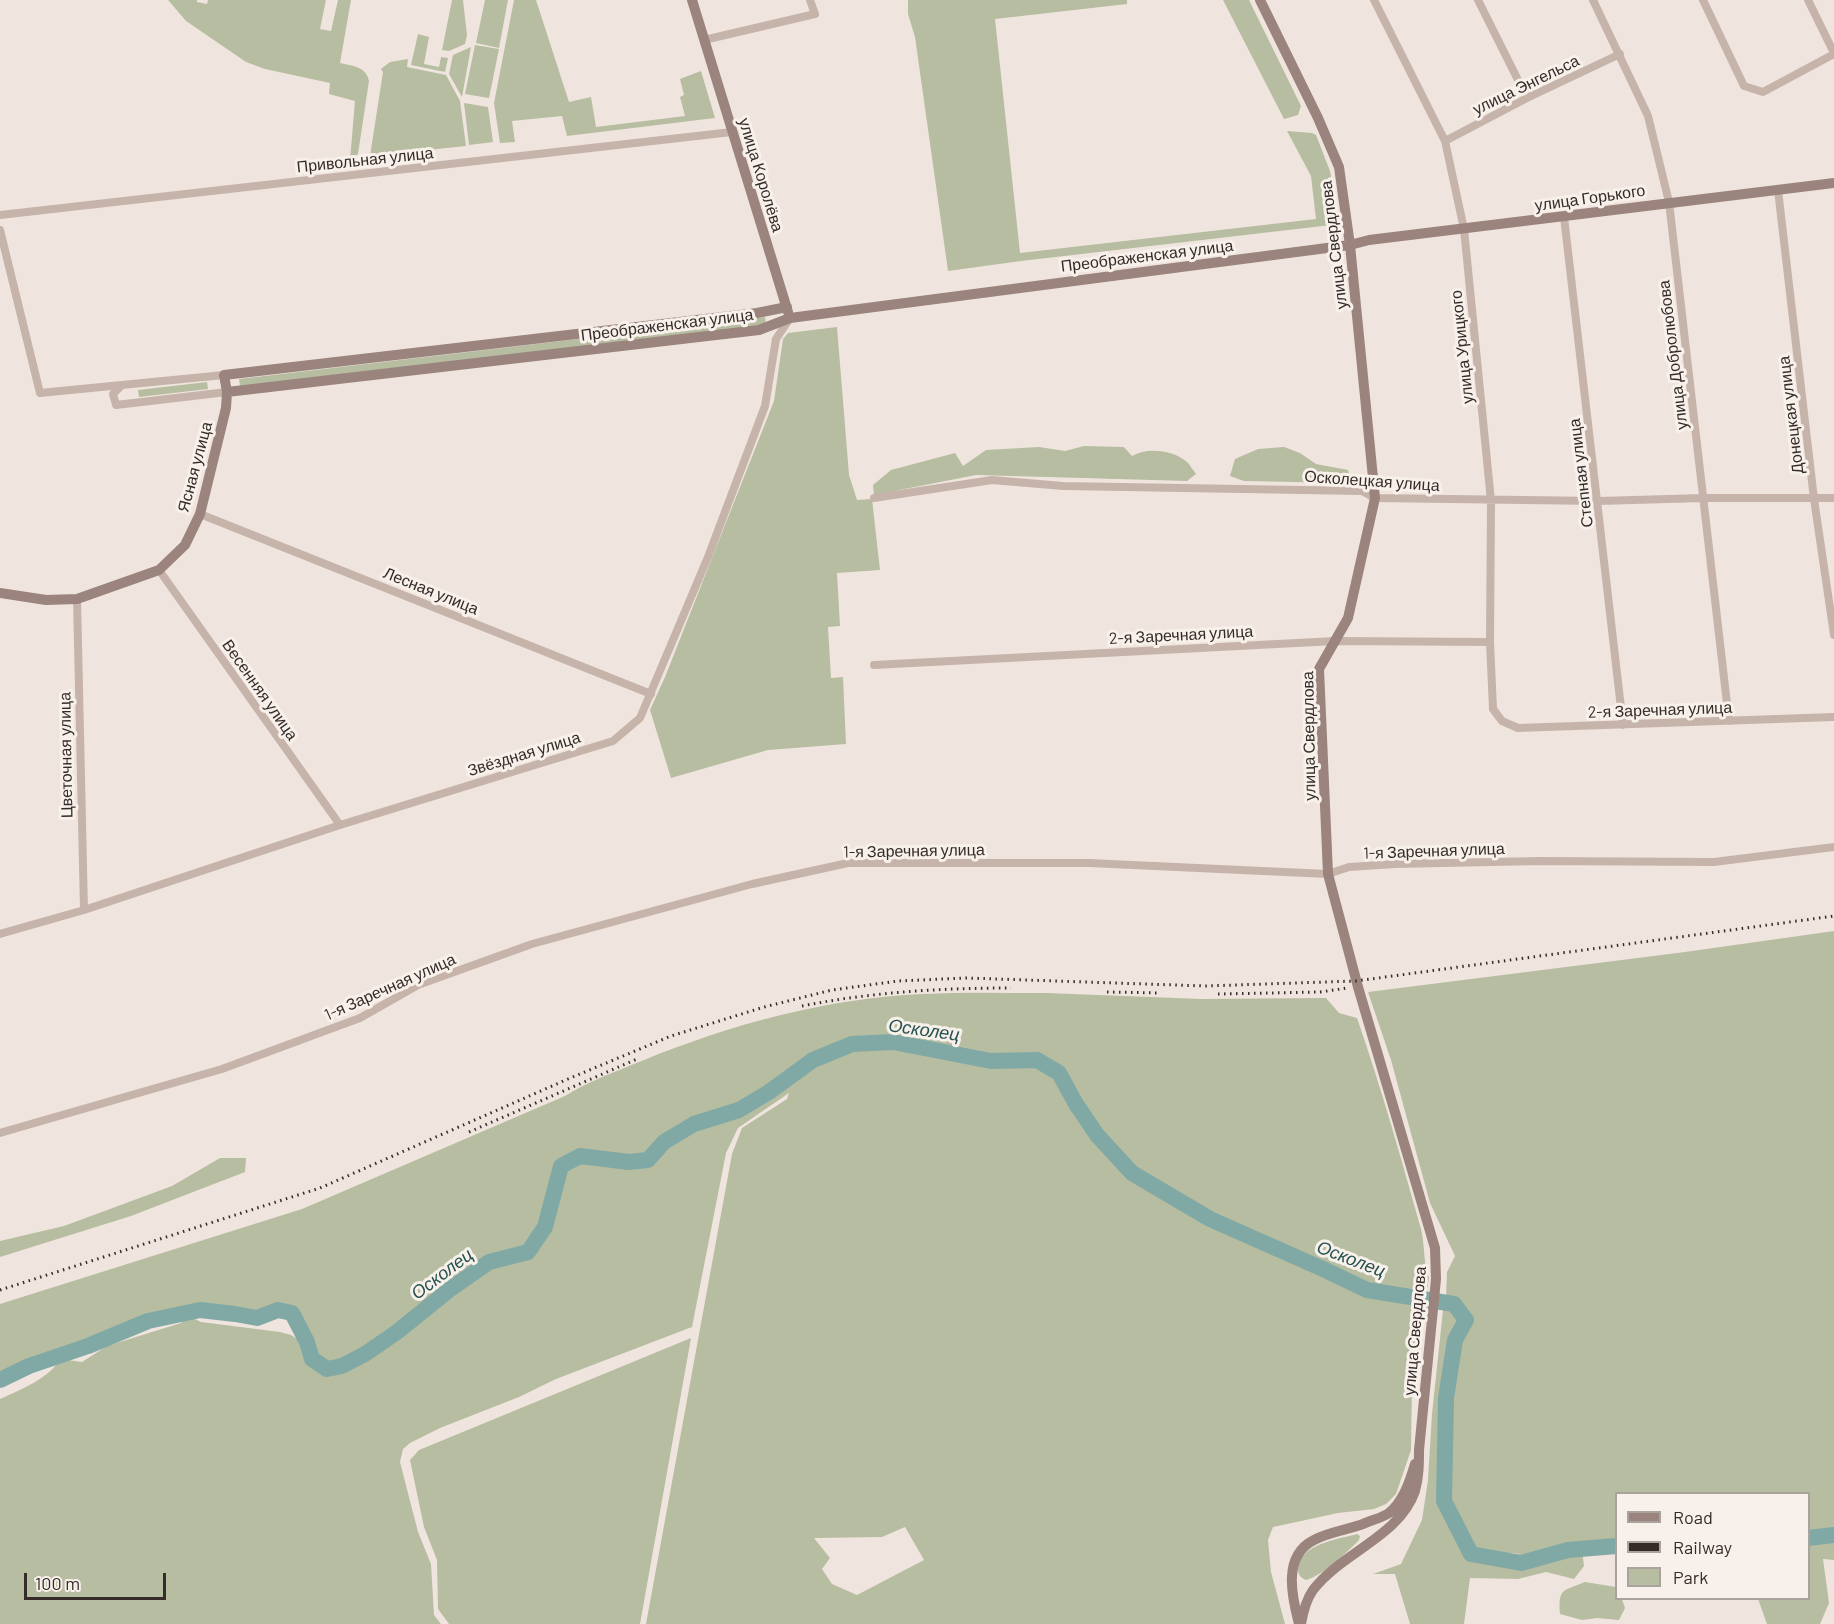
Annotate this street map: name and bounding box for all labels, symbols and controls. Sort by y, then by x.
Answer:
street label: улица Энгельса [1470,51,1582,119]
street label: улица Королёва [735,116,787,234]
street label: Привольная улица [296,143,434,177]
street label: улица Свердлова [1317,180,1351,310]
street label: улица Горького [1534,181,1646,215]
street label: Преображенская улица [1060,236,1234,276]
street label: улица Добролюбова [1654,279,1692,431]
street label: улица Урицкого [1446,289,1478,405]
street label: Преображенская улица [580,305,754,345]
street label: Донецкая улица [1774,355,1808,475]
street label: Степная улица [1565,417,1597,529]
street label: Ясная улица [174,420,216,514]
street label: Осколецкая улица [1304,467,1440,495]
street label: Лесная улица [381,563,481,619]
street label: 2-я Заречная улица [1108,622,1254,648]
street label: Весенняя улица [218,636,302,744]
street label: улица Свердлова [1298,671,1320,801]
street label: Цветочная улица [55,692,77,818]
street label: 2-я Заречная улица [1587,698,1733,722]
street label: Звёздная улица [465,728,583,780]
street label: 1-я Заречная улица [1363,839,1505,863]
street label: 1-я Заречная улица [843,840,985,862]
street label: 1-я Заречная улица [321,949,459,1025]
water label: Осколец [887,1014,961,1046]
water label: Осколец [1314,1236,1388,1282]
water label: Осколец [407,1244,477,1304]
street label: улица Свердлова [1400,1266,1430,1396]
legend [1615,1492,1810,1600]
text: Road [1673,1506,1713,1528]
text: Railway [1673,1536,1732,1558]
scale bar [27,1561,170,1599]
text: Park [1673,1566,1708,1588]
text: 100 m [35,1572,80,1594]

